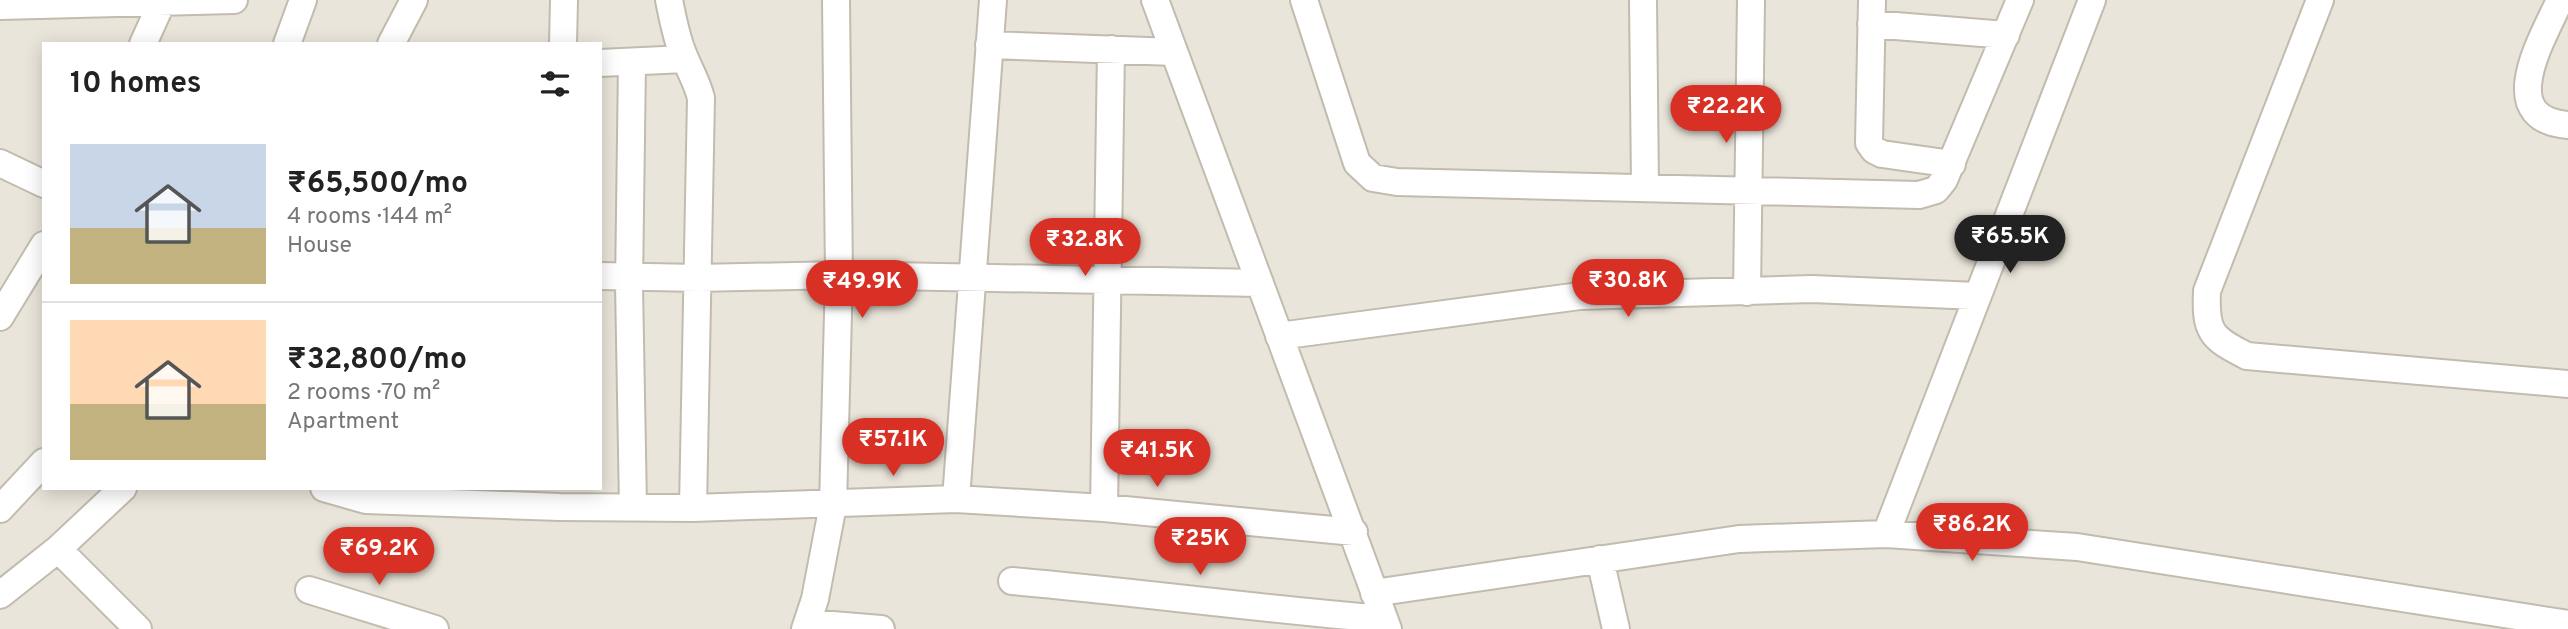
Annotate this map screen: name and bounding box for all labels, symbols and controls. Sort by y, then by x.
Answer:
icon: filters [536,65,574,103]
text: 10 homes [70,66,201,103]
pin: ₹22.2K [1669,86,1783,145]
text: ₹22.2K [1686,93,1766,122]
text: ₹65,500/mo [287,166,468,203]
icon: home [126,172,210,256]
text: 4 rooms · 144 m² [287,203,452,232]
pin: ₹65.5K [1953,216,2067,275]
pin: ₹32.8K [1028,218,1142,278]
text: ₹65.5K [1970,223,2050,252]
text: ₹32.8K [1046,226,1124,255]
text: House [287,232,352,261]
pin: ₹49.9K [805,260,919,320]
pin: ₹30.8K [1571,260,1685,319]
text: ₹30.8K [1588,267,1668,296]
text: ₹49.9K [822,268,902,297]
text: ₹32,800/mo [287,342,467,379]
icon: home [126,348,210,432]
text: 2 rooms · 70 m² [287,379,440,408]
text: Apartment [287,408,399,437]
pin: ₹57.1K [836,419,950,478]
text: ₹57.1K [858,426,928,455]
pin: ₹41.5K [1100,430,1214,489]
text: ₹41.5K [1119,437,1195,466]
pin: ₹86.2K [1915,504,2029,563]
text: ₹86.2K [1932,511,2012,540]
pin: ₹25K [1159,518,1241,577]
text: ₹25K [1170,525,1230,554]
pin: ₹69.2K [322,528,436,587]
text: ₹69.2K [339,535,419,564]

